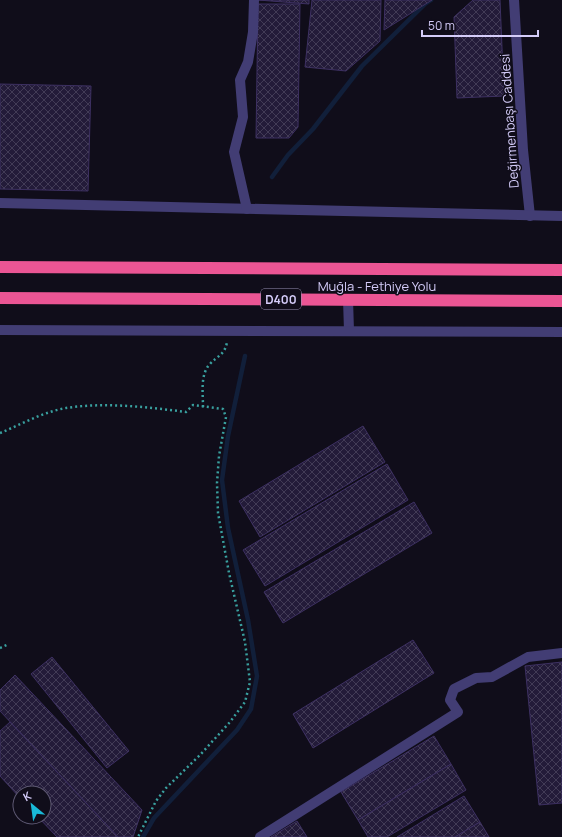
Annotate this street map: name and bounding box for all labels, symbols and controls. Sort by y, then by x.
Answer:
scale bar [422,12,538,38]
text: 50 m [428,17,455,34]
street label: Değirmenbaşı Caddesi [495,53,523,189]
street label: Muğla - Fethiye Yolu [318,277,436,295]
road number: D400 [261,289,301,309]
north arrow [12,785,52,825]
text: K [20,787,34,804]

